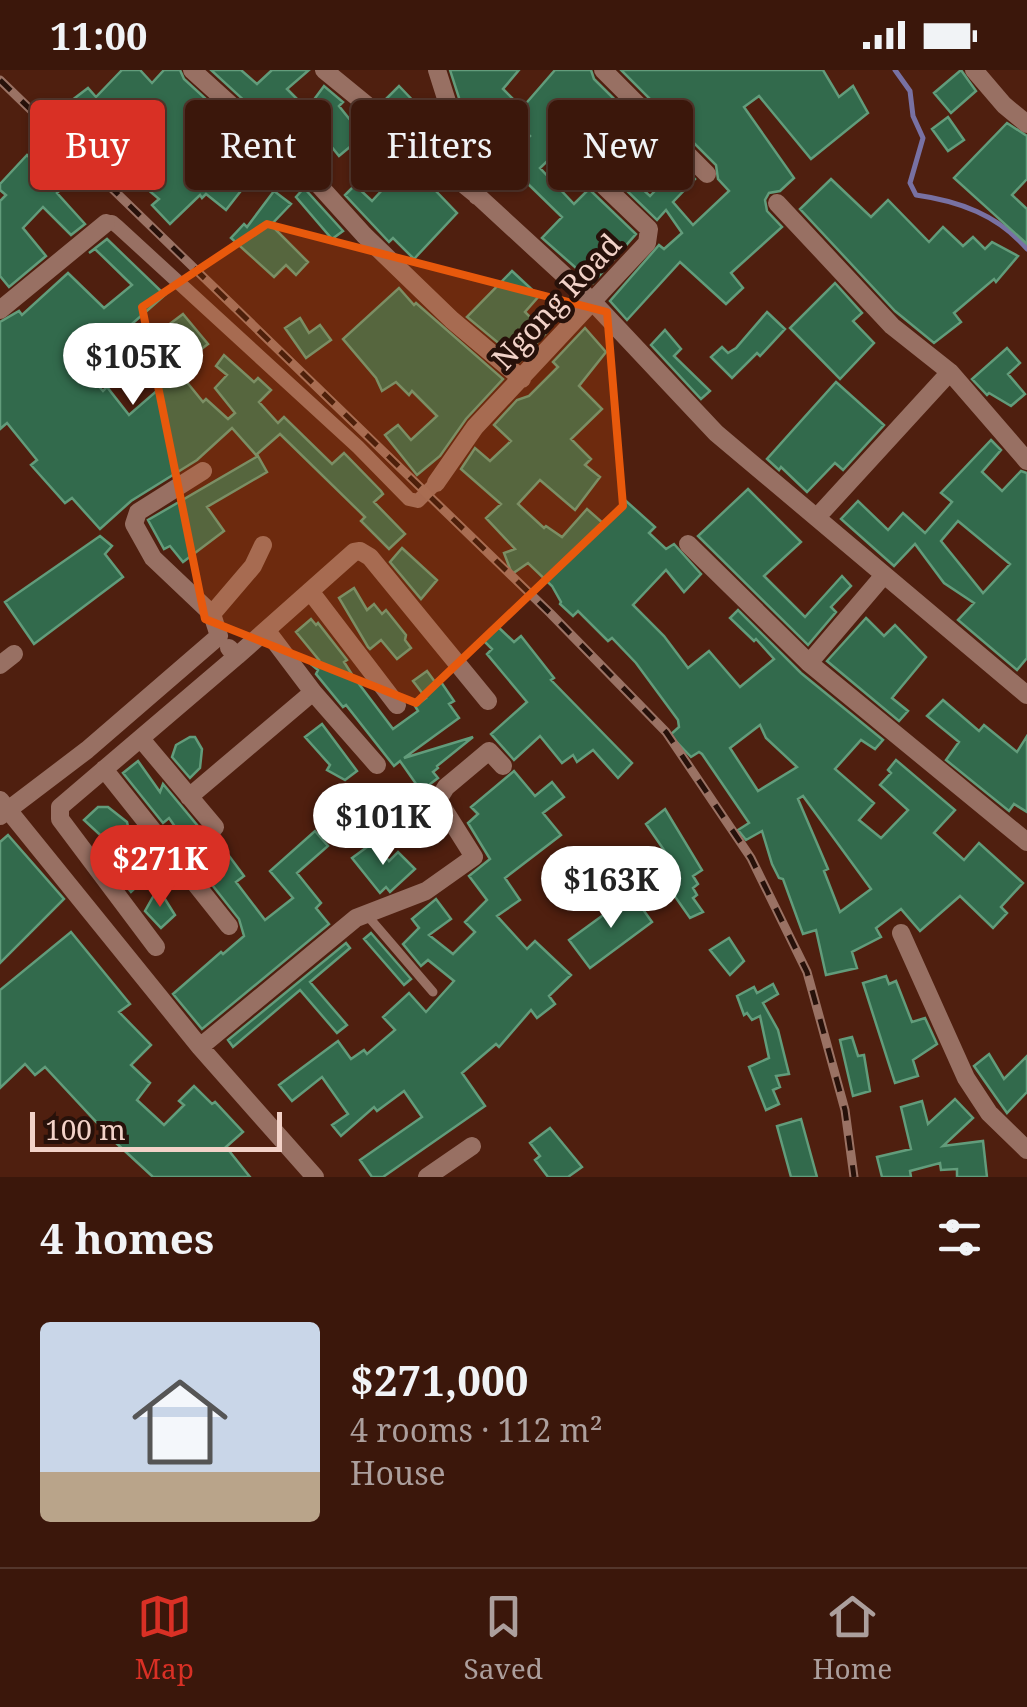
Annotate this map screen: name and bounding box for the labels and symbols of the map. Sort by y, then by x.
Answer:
street label: Ngong Road [482,224,630,378]
pin: $105K [63,323,203,408]
pin: $101K [313,783,453,868]
pin: $271K [90,825,230,910]
pin: $163K [541,846,681,931]
scale bar [30,1107,282,1152]

